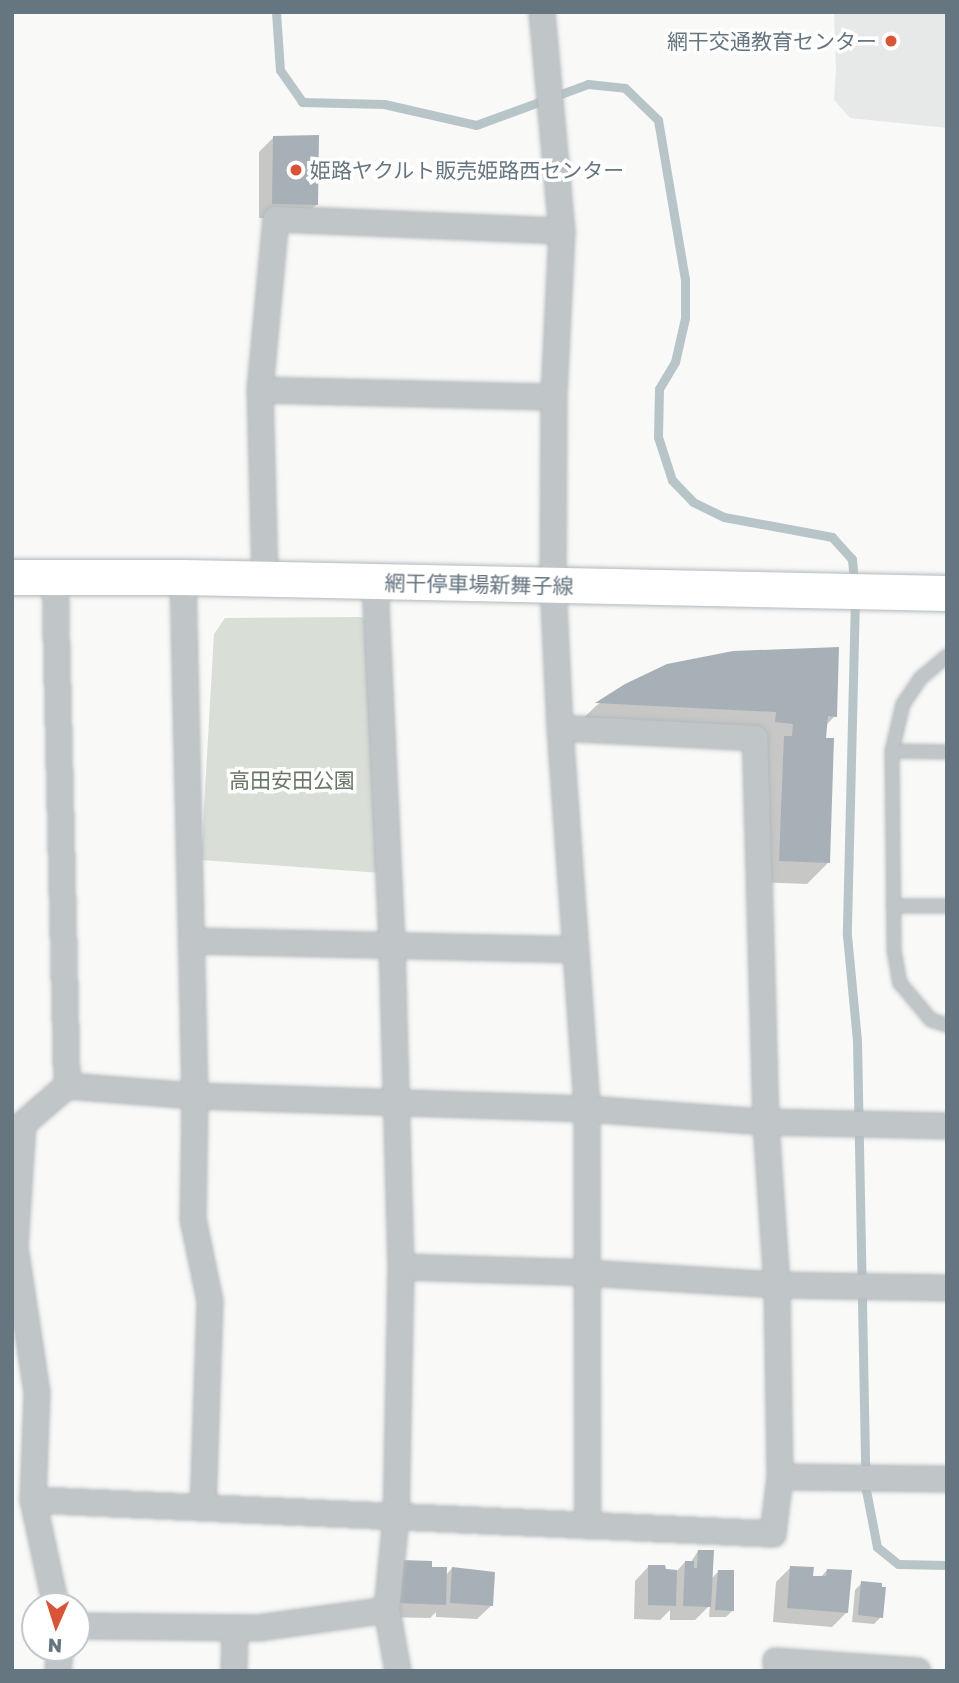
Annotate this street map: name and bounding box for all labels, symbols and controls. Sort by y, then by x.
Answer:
place label: 網干交通教育センター [667,28,877,54]
marker: 網干交通教育センター [883,33,899,49]
place label: 姫路ヤクルト販売姫路西センター [310,157,625,183]
marker: 姫路ヤクルト販売姫路西センター [288,162,304,178]
street label: 網干停車場新舞子線 [384,570,574,598]
park label: 高田安田公園 [229,767,355,793]
north arrow [21,1592,91,1662]
text: N [47,1635,63,1658]

